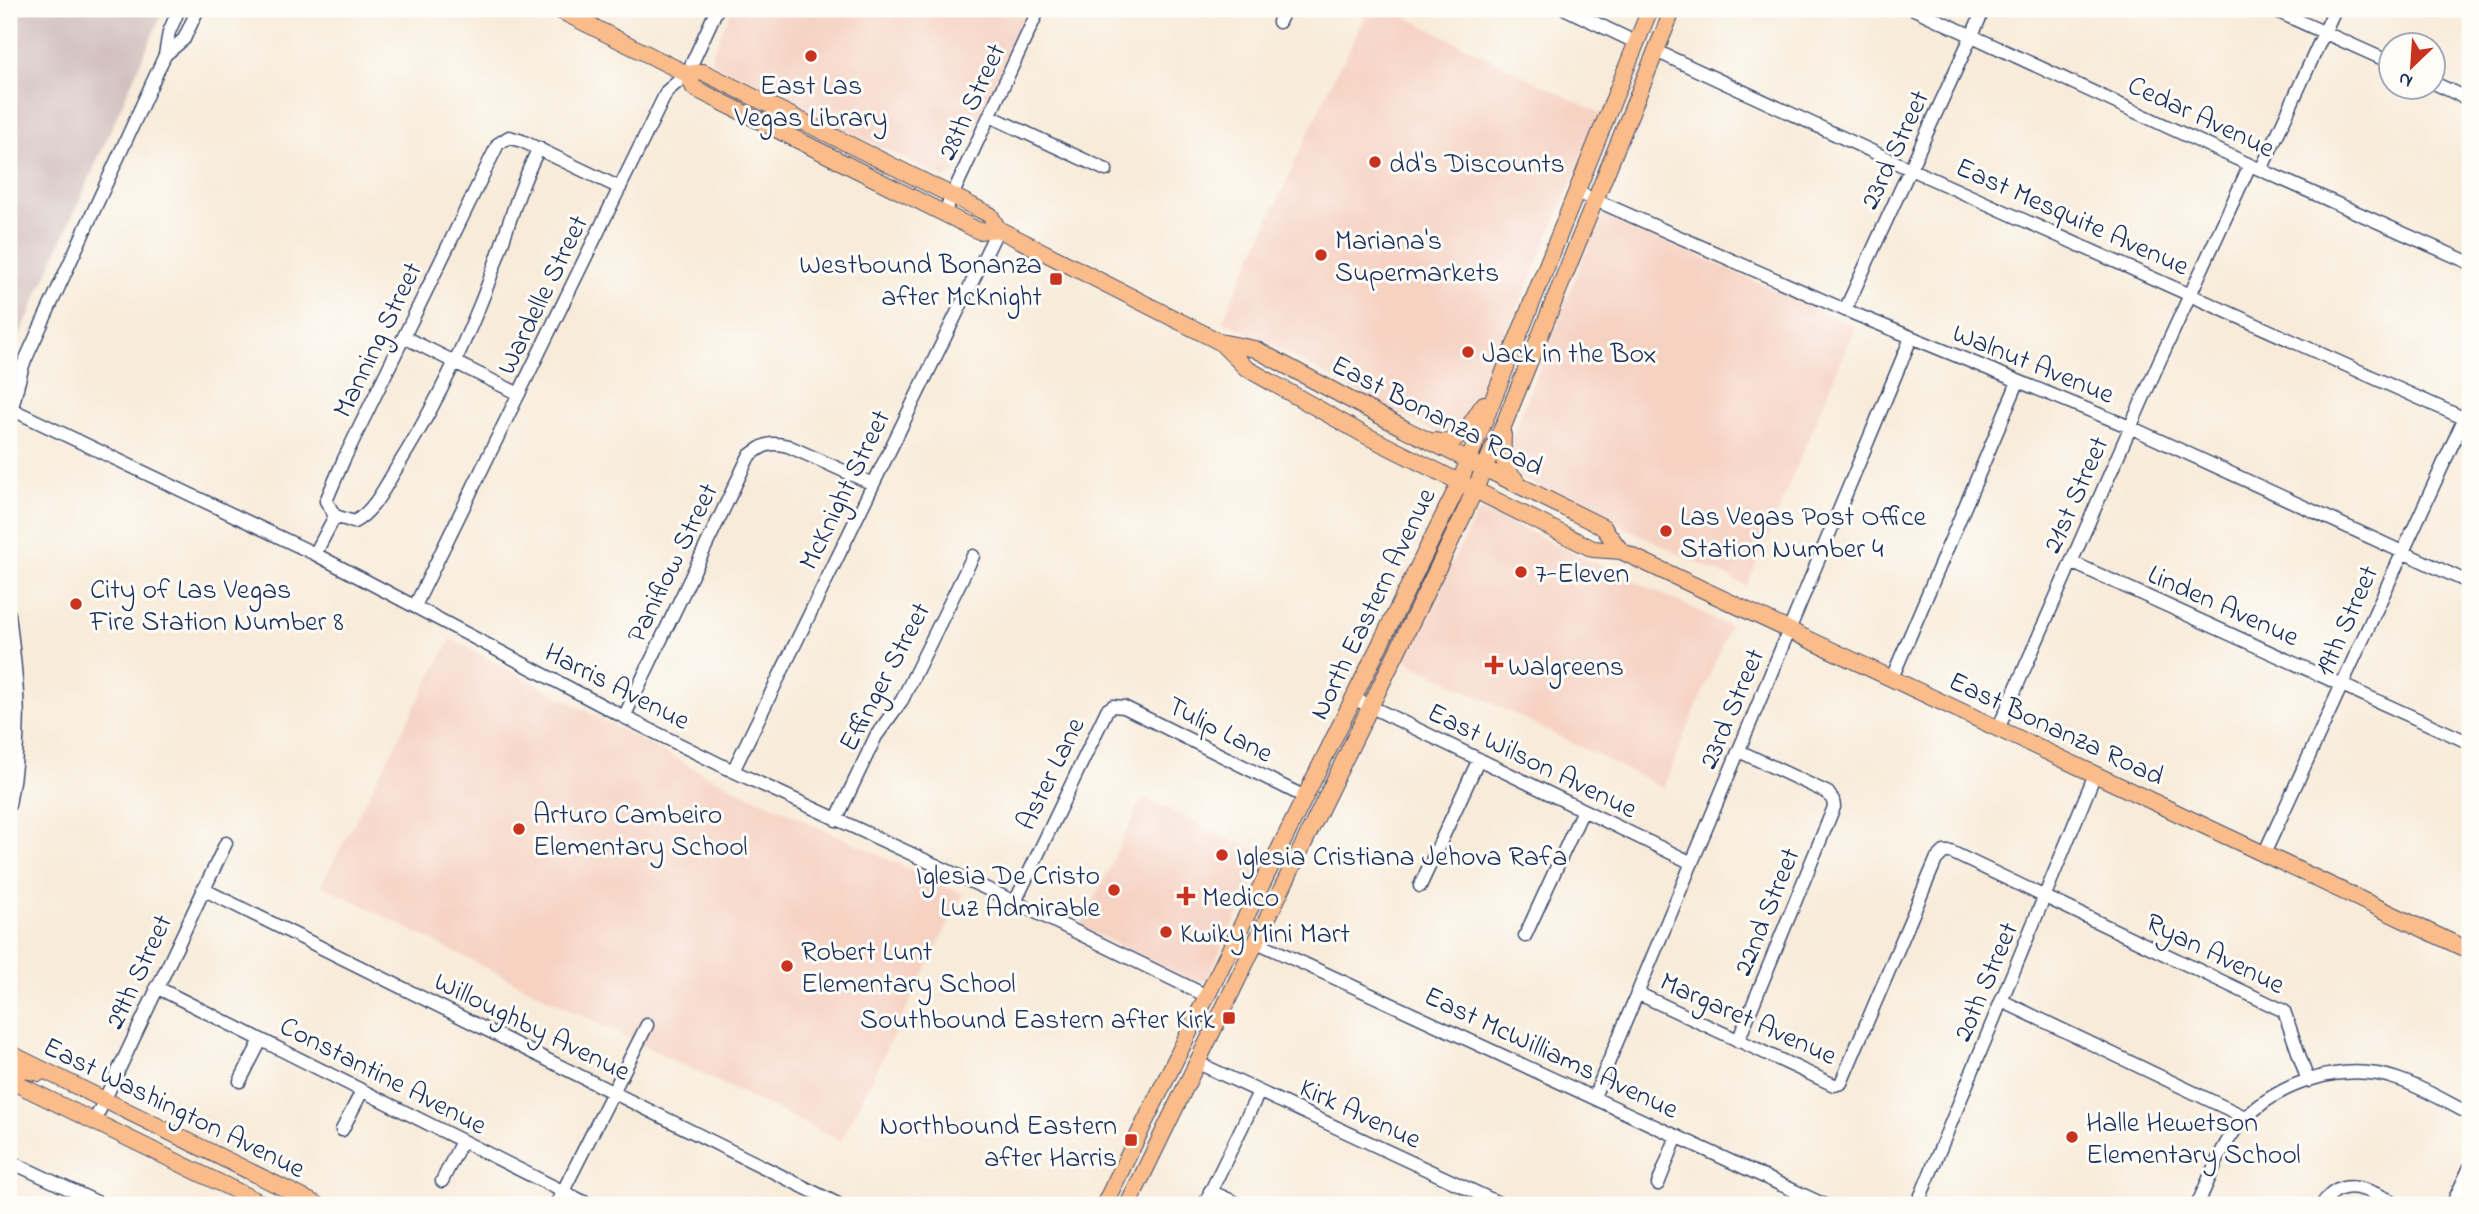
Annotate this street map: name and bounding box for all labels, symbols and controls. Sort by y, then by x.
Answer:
north arrow [2378,32,2448,102]
street label: 28th Street [928,37,1018,168]
marker: East Las Vegas Library [803,48,819,64]
text: N [2394,64,2417,94]
street label: Cedar Avenue [2120,66,2281,170]
place label: East Las Vegas Library [734,67,887,140]
street label: 23rd Street [1851,84,1942,217]
place label: dd's Discounts [1389,145,1565,186]
street label: East Mesquite Avenue [1948,148,2195,288]
marker: dd's Discounts [1367,154,1383,170]
street label: Wardelle Street [488,209,601,382]
place label: Mariana's Supermarkets [1335,222,1499,295]
place label: Westbound Bonanza after McKnight [799,246,1042,319]
marker: Mariana's Supermarkets [1313,247,1329,263]
street label: Manning Street [324,256,435,425]
marker: Westbound Bonanza after McKnight [1048,271,1064,287]
street label: Walnut Avenue [1946,314,2120,417]
place label: Jack in the Box [1482,335,1657,376]
marker: Jack in the Box [1460,344,1476,360]
street label: East Bonanza Road [1323,346,1550,489]
street label: McKnight Street [790,404,903,578]
street label: 21st Street [2033,430,2121,560]
street label: Paniflow Street [618,477,731,650]
street label: North Eastern Avenue [1300,481,1448,727]
place label: Las Vegas Post Office Station Number 4 [1680,498,1926,571]
marker: Las Vegas Post Office Station Number 4 [1658,523,1674,539]
place label: 7-Eleven [1535,555,1629,596]
street label: Linden Avenue [2140,556,2305,659]
street label: 19th Street [2306,559,2391,683]
marker: 7-Eleven [1513,564,1529,580]
place label: City of Las Vegas Fire Station Number 8 [89,571,344,644]
marker: City of Las Vegas Fire Station Number 8 [68,596,84,612]
street label: Effinger Street [830,596,943,760]
street label: Harris Avenue [536,634,697,743]
street label: 23rd Street [1689,643,1777,776]
place label: Walgreens [1508,648,1624,689]
marker: Walgreens [1486,657,1502,673]
street label: East Bonanza Road [1941,662,2170,798]
street label: Tulip Lane [1159,687,1280,775]
street label: East Wilson Avenue [1420,694,1644,831]
street label: Aster Lane [1007,711,1097,838]
place label: Arturo Cambeiro Elementary School [533,796,748,869]
marker: Arturo Cambeiro Elementary School [511,821,527,837]
place label: Iglesia Cristiana Jehova Rafa [1236,838,1567,879]
street label: 22nd Street [1724,842,1813,983]
marker: Iglesia Cristiana Jehova Rafa [1214,847,1230,863]
place label: Iglesia De Cristo Luz Admirable [916,857,1100,930]
place label: Medico [1202,879,1279,920]
marker: Iglesia De Cristo Luz Admirable [1106,882,1122,898]
marker: Medico [1176,886,1196,906]
street label: Ryan Avenue [2138,904,2292,1007]
street label: 29th Street [96,908,185,1037]
place label: Kwiky Mini Mart [1180,915,1350,956]
street label: 20th Street [1944,916,2031,1048]
marker: Kwiky Mini Mart [1158,924,1174,940]
place label: Robert Lunt Elementary School [801,933,1016,1006]
marker: Robert Lunt Elementary School [779,958,795,974]
street label: Willoughby Avenue [426,963,637,1094]
street label: Margaret Avenue [1653,963,1843,1078]
street label: East McWilliams Avenue [1417,977,1685,1131]
place label: Southbound Eastern after Kirk [860,1001,1216,1042]
street label: Constantine Avenue [272,1007,494,1147]
marker: Southbound Eastern after Kirk [1221,1010,1237,1026]
street label: East Washington Avenue [35,1028,312,1191]
street label: Kirk Avenue [1292,1069,1428,1161]
place label: Halle Hewetson Elementary School [2086,1104,2301,1177]
place label: Northbound Eastern after Harris [880,1107,1117,1180]
marker: Halle Hewetson Elementary School [2064,1129,2080,1145]
marker: Northbound Eastern after Harris [1123,1132,1139,1148]

